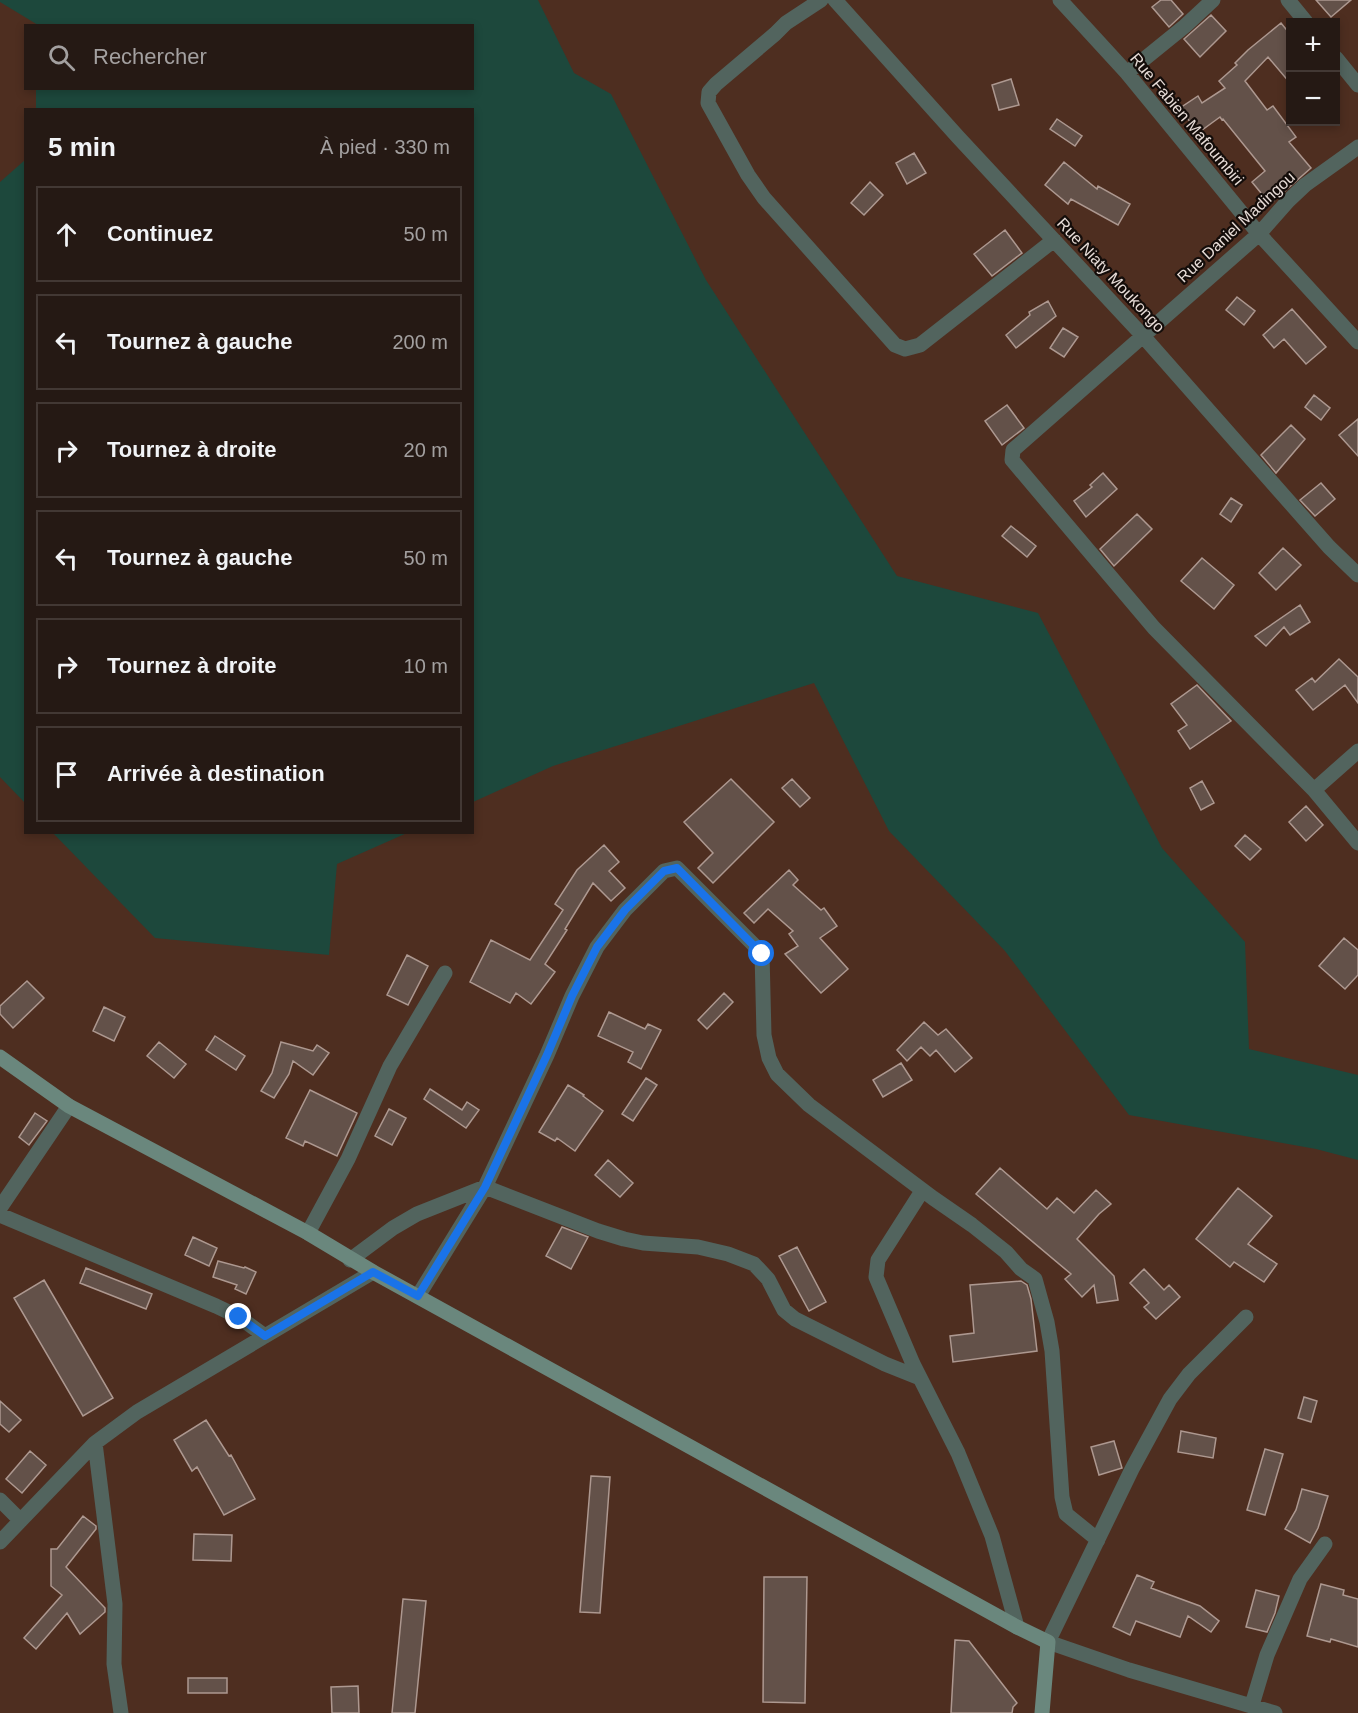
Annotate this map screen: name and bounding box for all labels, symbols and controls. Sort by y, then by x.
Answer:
map controls [1286,18,1340,126]
button: + [1286,18,1340,72]
search box [24,24,474,90]
icon: search [45,41,78,74]
text: Rechercher [93,44,207,69]
street label: Rue Fabien Mafoumbiri [1127,50,1247,188]
button: − [1286,72,1340,126]
text: 5 min [48,132,116,162]
text: À pied · 330 m [320,136,450,158]
street label: Rue Daniel Madingou [1174,168,1298,286]
street label: Rue Niaty Moukongo [1054,215,1168,336]
icon: ahead [50,218,83,251]
text: Continuez [107,221,213,246]
text: 50 m [404,223,448,245]
icon: left [50,326,83,359]
text: Tournez à gauche [107,329,292,354]
text: 200 m [392,331,448,353]
icon: right [50,434,83,467]
text: Tournez à droite [107,437,277,462]
text: 20 m [404,439,448,461]
icon: left [50,542,83,575]
text: Tournez à gauche [107,545,292,570]
text: 50 m [404,547,448,569]
icon: right [50,650,83,683]
text: Tournez à droite [107,653,277,678]
text: 10 m [404,655,448,677]
icon: arrive [50,758,83,791]
text: Arrivée à destination [107,761,325,786]
route start [748,940,774,966]
route end [225,1303,251,1329]

